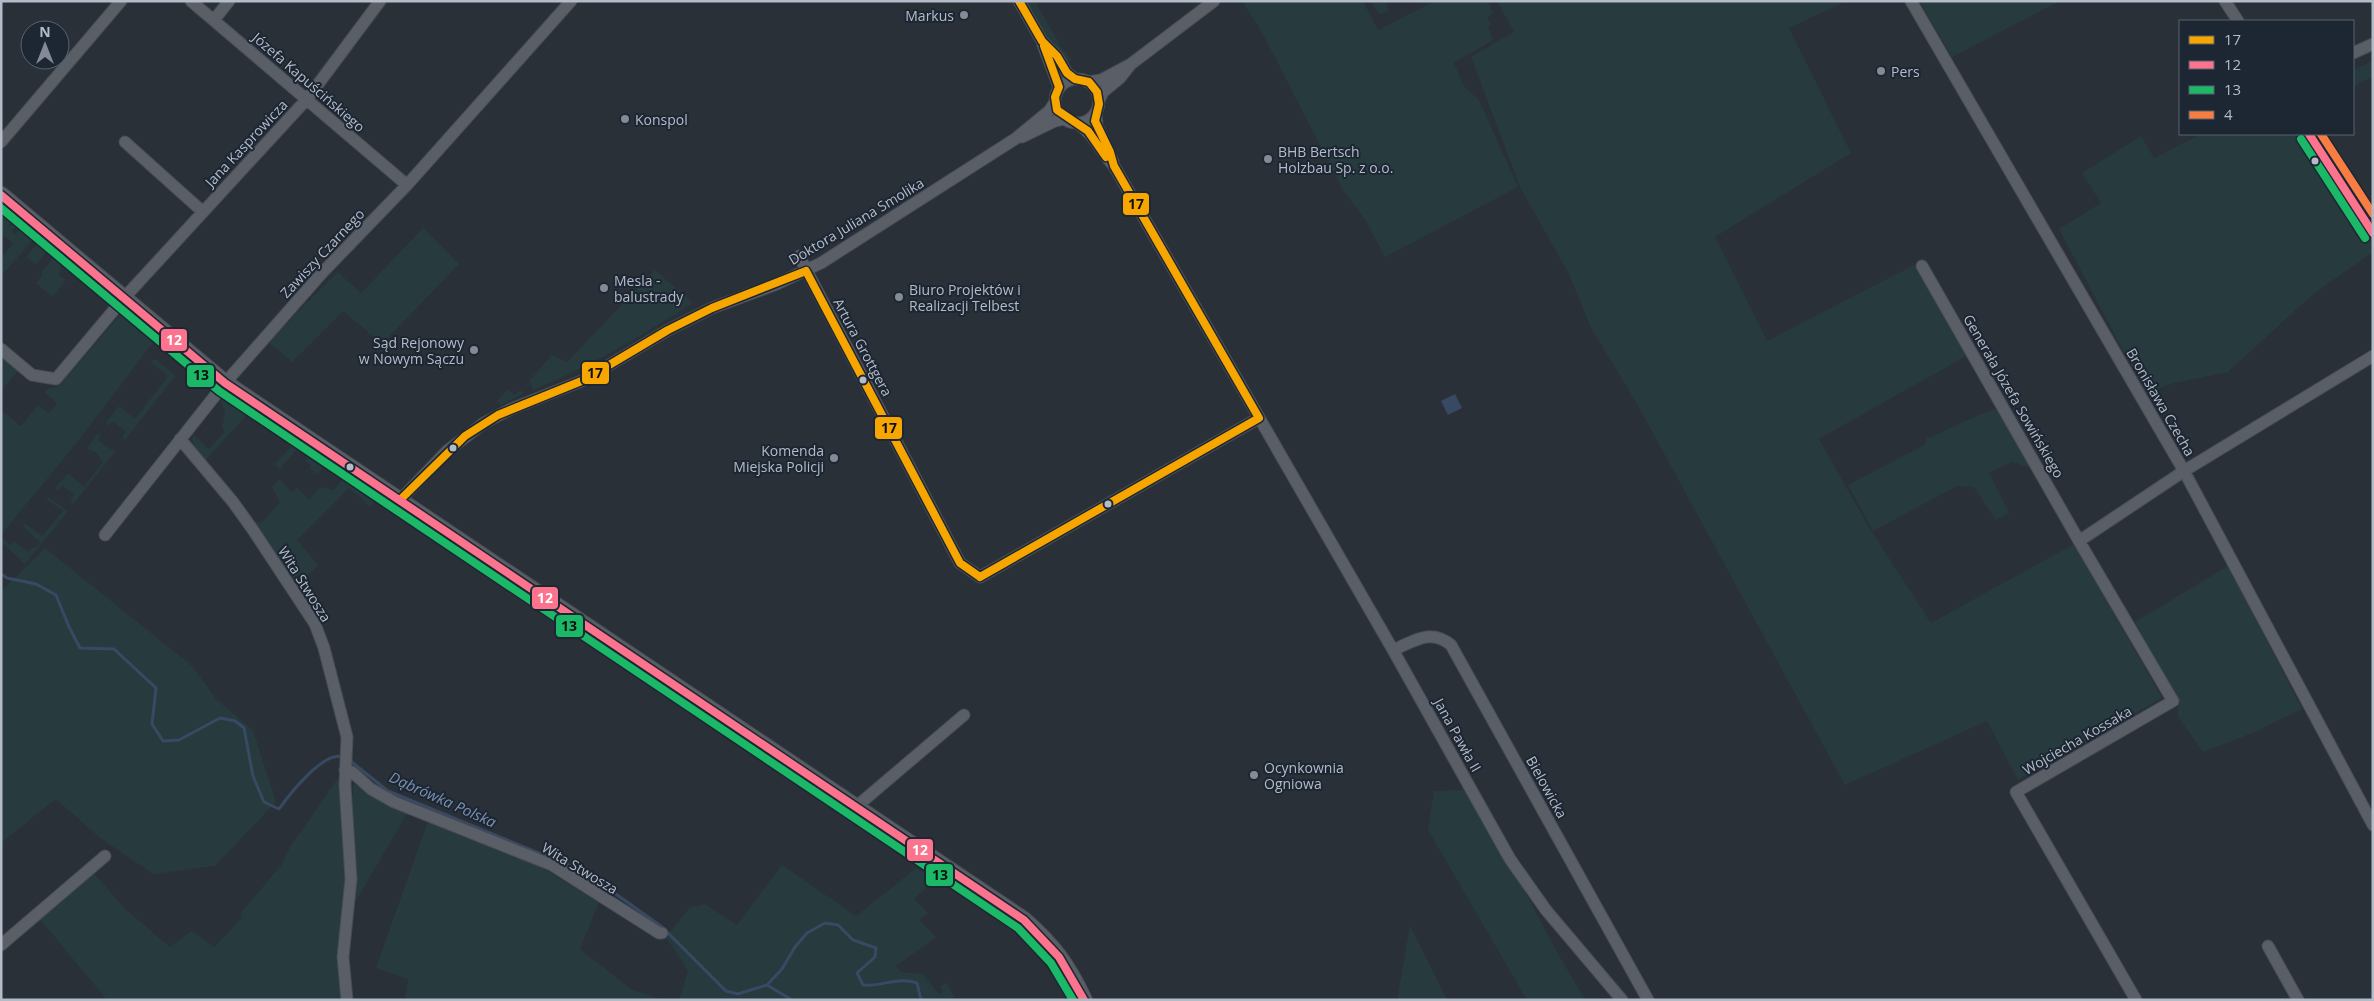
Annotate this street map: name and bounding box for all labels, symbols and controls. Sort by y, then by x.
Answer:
place label: Markus [905,6,954,25]
marker: Markus [958,9,970,21]
north arrow [20,20,70,70]
legend [2179,20,2354,135]
text: N [39,22,51,41]
street label: Józefa Kapuścińskiego [247,27,369,136]
text: 17 [2224,29,2241,49]
text: 12 [2224,54,2241,74]
place label: Pers [1891,62,1920,81]
marker: Pers [1875,65,1887,77]
text: 13 [2224,79,2241,99]
street label: Jana Kasprowicza [199,95,291,192]
text: 4 [2224,104,2233,124]
place label: Konspol [635,110,688,129]
marker: Konspol [619,113,631,125]
place label: BHB Bertsch Holzbau Sp. z o.o. [1278,142,1393,177]
marker: BHB Bertsch Holzbau Sp. z o.o. [1262,153,1274,165]
unlabelled marker [2310,156,2320,166]
street label: Doktora Juliana Smolika [785,173,927,269]
line badge: 17 [1122,192,1150,216]
text: 17 [1128,194,1144,213]
street label: Zawiszy Czarnego [276,204,368,302]
place label: Mesla - balustrady [614,271,684,306]
place label: Biuro Projektów i Realizacji Telbest [909,280,1021,315]
marker: Mesla - balustrady [598,282,610,294]
marker: Biuro Projektów i Realizacji Telbest [893,291,905,303]
street label: Artura Grottgera [829,295,897,399]
street label: Generała Józefa Sowińskiego [1959,311,2069,481]
line badge: 12 [160,328,188,352]
text: 12 [166,330,182,349]
place label: Sąd Rejonowy w Nowym Sączu [359,333,465,368]
marker: Sąd Rejonowy w Nowym Sączu [468,344,480,356]
street label: Bronisława Czecha [2122,344,2200,460]
line badge: 17 [581,361,610,385]
text: 17 [587,363,603,382]
line badge: 13 [186,364,215,388]
text: 13 [193,365,209,384]
unlabelled marker [858,375,868,385]
line badge: 17 [874,416,903,440]
text: 17 [881,418,897,437]
place label: Komenda Miejska Policji [733,441,824,476]
unlabelled marker [448,443,458,453]
marker: Komenda Miejska Policji [828,452,840,464]
unlabelled marker [345,462,355,472]
unlabelled marker [1103,499,1113,509]
street label: Wita Stwosza [274,543,336,625]
line badge: 12 [531,586,559,610]
text: 12 [537,588,553,607]
line badge: 13 [555,614,584,638]
text: 13 [561,616,577,635]
street label: Jana Pawła II [1429,693,1486,775]
street label: Wojciecha Kossaka [2019,701,2135,779]
street label: Bielowicka [1522,752,1572,822]
place label: Ocynkownia Ogniowa [1264,758,1344,793]
water label: Dąbrówka Polska [386,766,500,832]
marker: Ocynkownia Ogniowa [1248,769,1260,781]
street label: Wita Stwosza [538,838,622,898]
line badge: 12 [906,838,934,862]
text: 12 [912,840,928,859]
line badge: 13 [925,863,954,887]
text: 13 [932,865,948,884]

